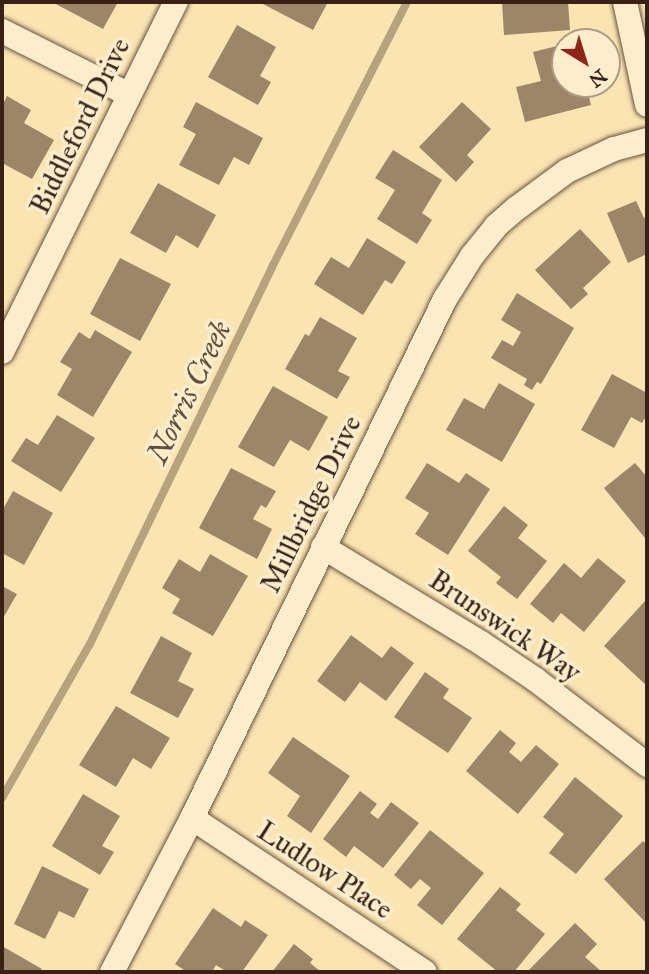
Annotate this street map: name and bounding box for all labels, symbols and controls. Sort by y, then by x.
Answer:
north arrow [551,28,621,98]
street label: Biddleford Drive [23,32,137,220]
text: N [585,64,611,92]
water label: Norris Creek [139,315,239,469]
street label: Millbridge Drive [254,410,368,598]
street label: Brunswick Way [423,563,587,689]
street label: Ludlow Place [251,814,399,926]

